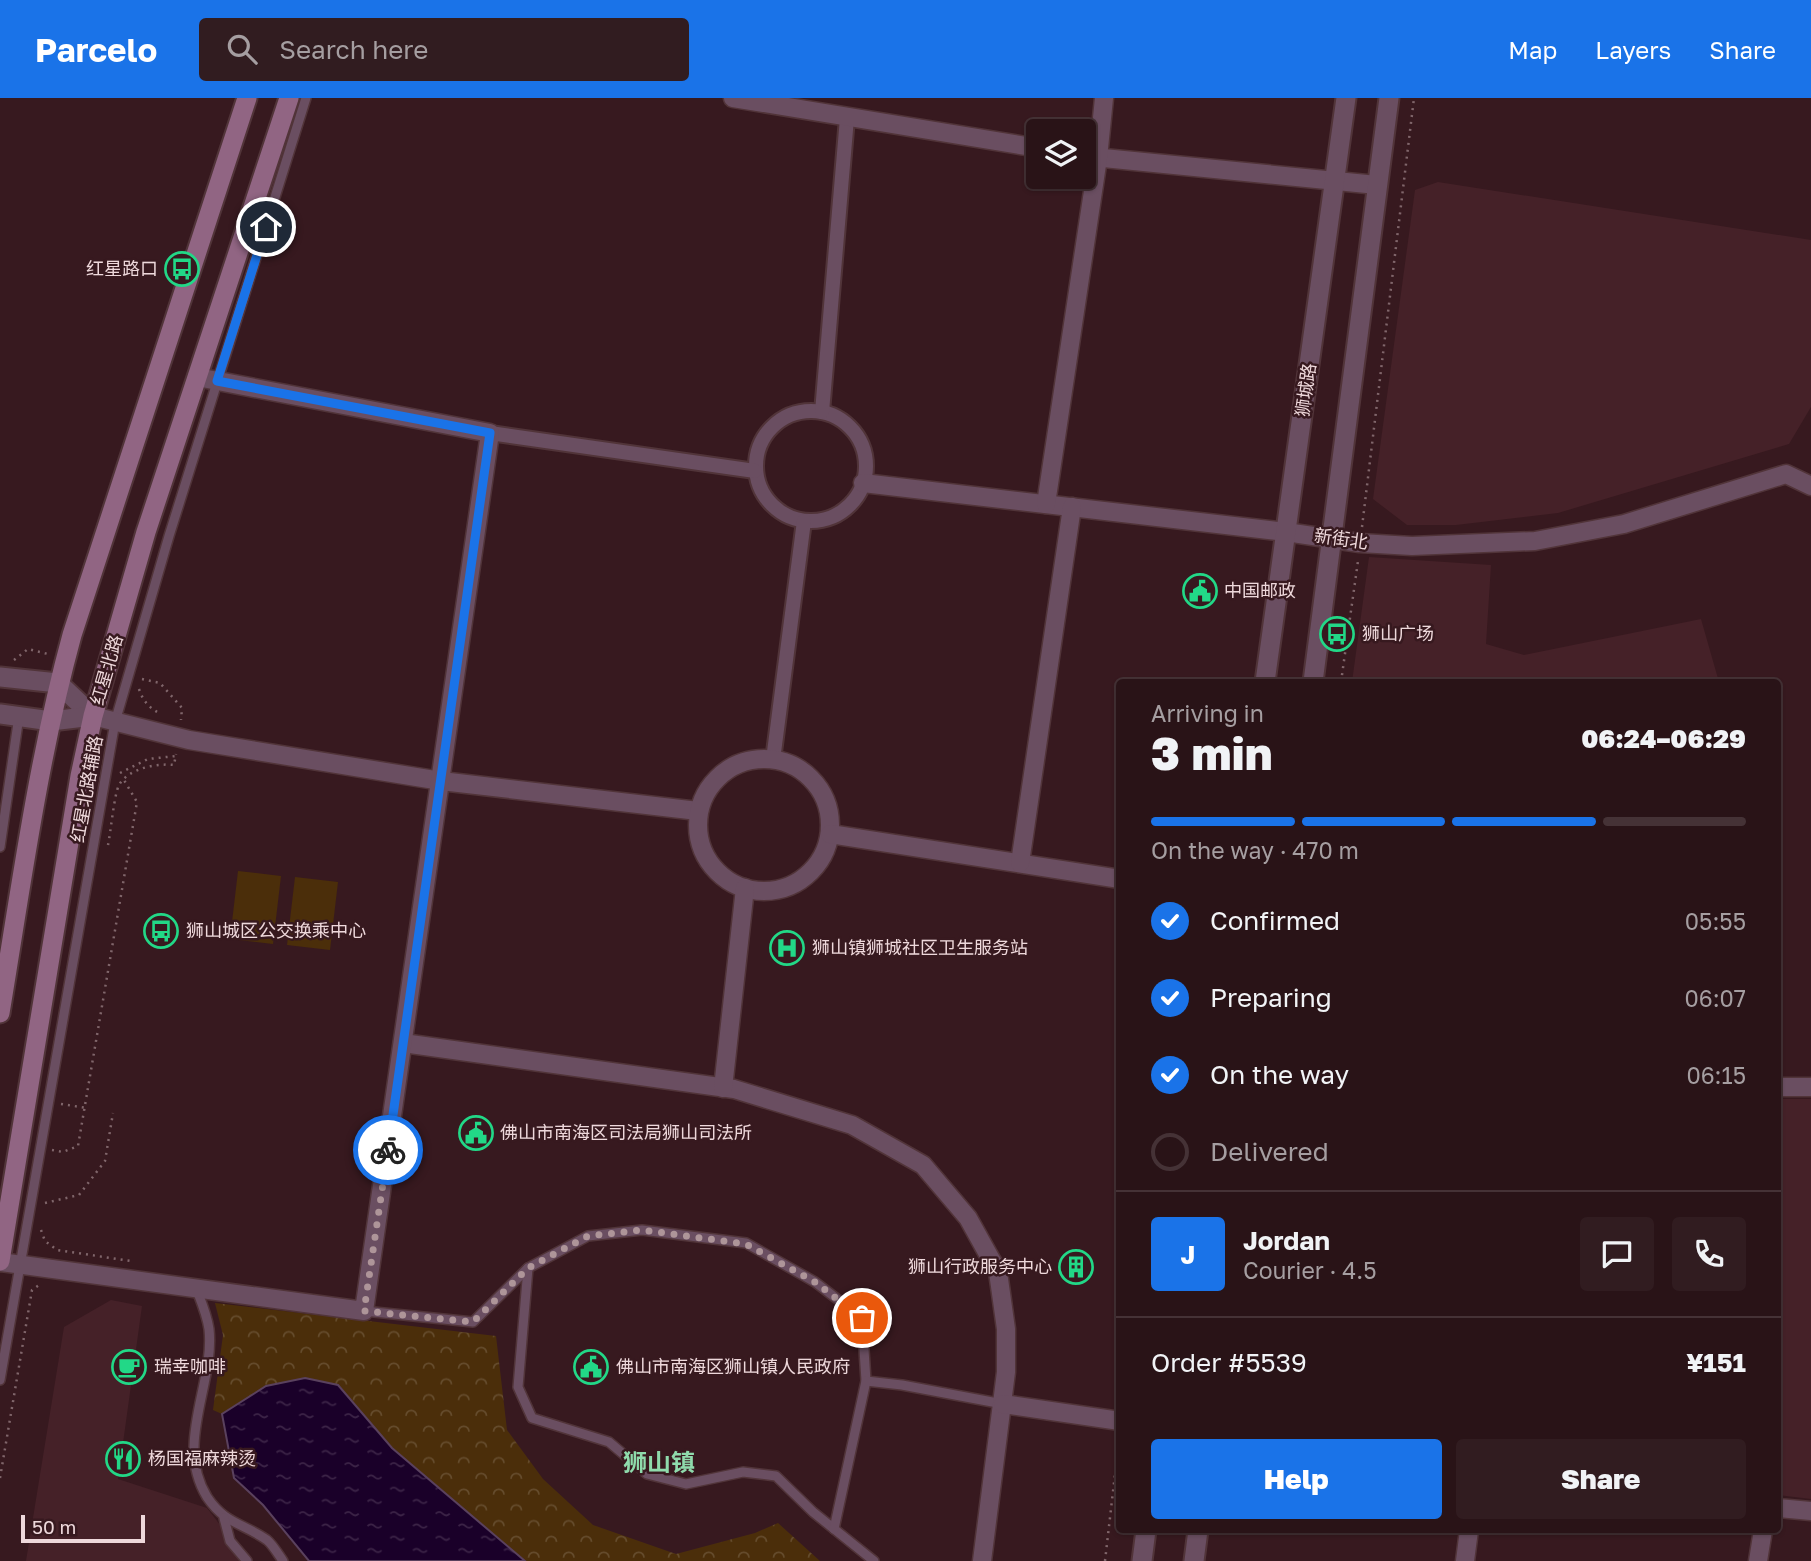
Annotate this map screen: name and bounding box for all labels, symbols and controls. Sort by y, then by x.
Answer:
search box [199,18,689,81]
text: Parcelo [35,30,157,69]
icon: search [223,30,261,68]
text: Search here [279,34,428,65]
text: Map [1508,35,1557,64]
text: Layers [1595,35,1671,64]
text: Share [1709,35,1776,64]
map controls [1026,119,1096,189]
button: layers [1026,119,1096,189]
pin [236,197,296,257]
icon: home [247,208,285,246]
bus stop icon: 红星路口 [163,250,201,288]
place label: 红星路口 [86,257,158,279]
street label: 狮城路 [1290,362,1320,418]
street label: 新街北 [1313,523,1369,553]
public building icon: 中国邮政 [1181,572,1219,610]
place label: 中国邮政 [1224,579,1296,601]
bus stop icon: 狮山广场 [1318,615,1356,653]
place label: 狮山广场 [1362,622,1434,644]
street label: 红星北路 [86,632,127,707]
text: Arriving in [1151,699,1264,727]
text: 06:24–06:29 [1581,723,1746,754]
text: 3 min [1151,725,1273,780]
street label: 红星北路辅路 [66,734,106,844]
text: On the way · 470 m [1151,836,1359,864]
icon: check [1151,902,1189,940]
text: Confirmed [1210,905,1340,936]
text: 05:55 [1685,907,1746,935]
bus stop icon: 狮山城区公交换乘中心 [142,912,180,950]
place label: 狮山城区公交换乘中心 [186,919,366,941]
hospital icon: 狮山镇狮城社区卫生服务站 [768,929,806,967]
place label: 狮山镇狮城社区卫生服务站 [812,936,1028,958]
icon: check [1151,979,1189,1017]
text: Preparing [1210,982,1332,1013]
text: 06:07 [1684,984,1746,1012]
icon: check [1151,1056,1189,1094]
text: On the way [1210,1059,1349,1090]
text: 06:15 [1686,1061,1746,1089]
public building icon: 佛山市南海区司法局狮山司法所 [457,1114,495,1152]
courier [353,1115,423,1185]
place label: 佛山市南海区司法局狮山司法所 [500,1121,752,1143]
icon: bike [369,1131,407,1169]
text: Delivered [1210,1136,1329,1167]
button: chat [1580,1217,1654,1291]
button: phone [1672,1217,1746,1291]
text: Jordan [1243,1225,1330,1256]
text: J [1181,1239,1195,1270]
building icon: 狮山行政服务中心 [1057,1248,1095,1286]
place label: 狮山行政服务中心 [908,1255,1052,1277]
text: Courier · 4.5 [1243,1256,1376,1284]
pin [832,1288,892,1348]
icon: bag [843,1299,881,1337]
text: Order #5539 [1151,1347,1307,1378]
text: ¥151 [1686,1347,1746,1378]
cafe icon: 瑞幸咖啡 [110,1348,148,1386]
public building icon: 佛山市南海区狮山镇人民政府 [572,1348,610,1386]
place label: 瑞幸咖啡 [154,1355,226,1377]
place label: 佛山市南海区狮山镇人民政府 [616,1355,850,1377]
button: Help [1151,1439,1442,1519]
button: Share [1456,1439,1746,1519]
restaurant icon: 杨国福麻辣烫 [104,1440,142,1478]
place label: 杨国福麻辣烫 [148,1447,256,1469]
district label: 狮山镇 [623,1447,695,1476]
scale bar [21,1512,145,1544]
text: 50 m [32,1515,76,1538]

